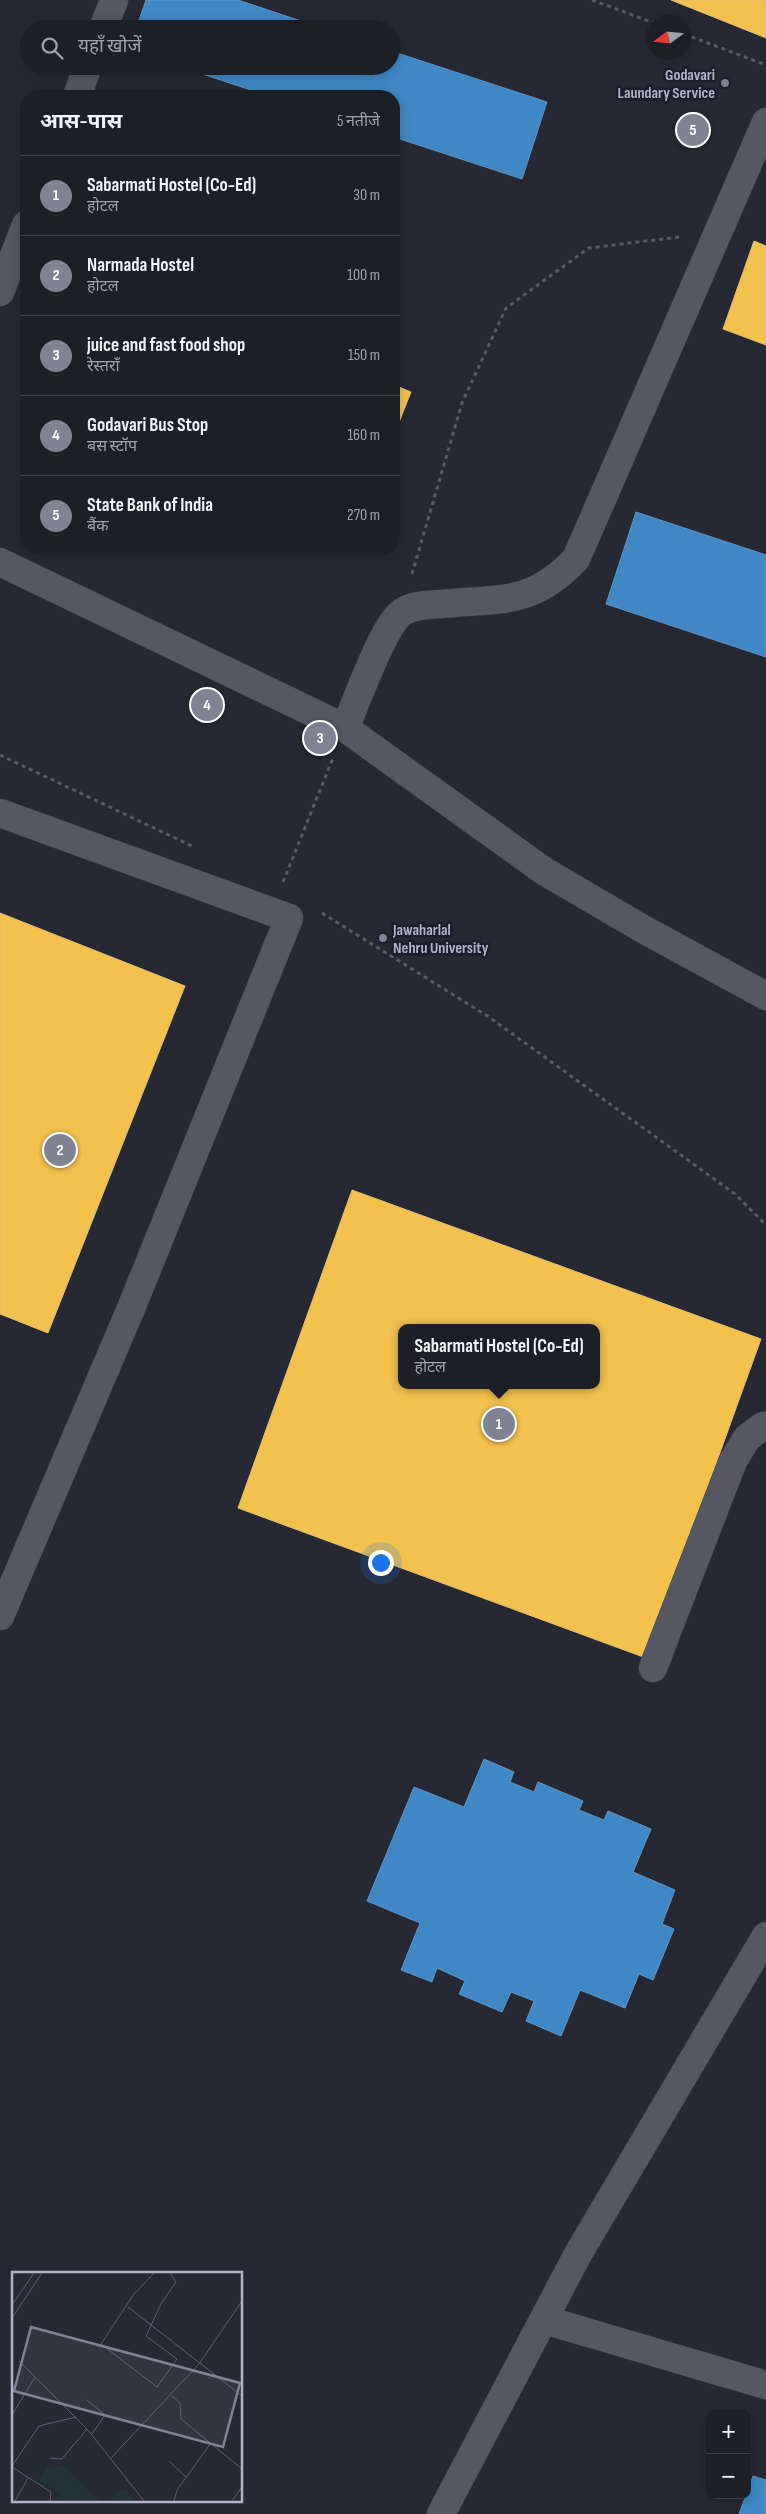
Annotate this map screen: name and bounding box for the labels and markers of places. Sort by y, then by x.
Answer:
place label: Godavari Laundary Service [618,66,715,103]
marker: Godavari Laundary Service [719,77,731,89]
pin: 5 [677,111,709,149]
pin: 4 [191,686,223,724]
pin: 3 [304,719,336,757]
place label: Jawaharlal Nehru University [392,921,489,958]
marker: Jawaharlal Nehru University [377,932,389,944]
pin: 2 [44,1131,76,1169]
pin: 1 [483,1405,515,1443]

